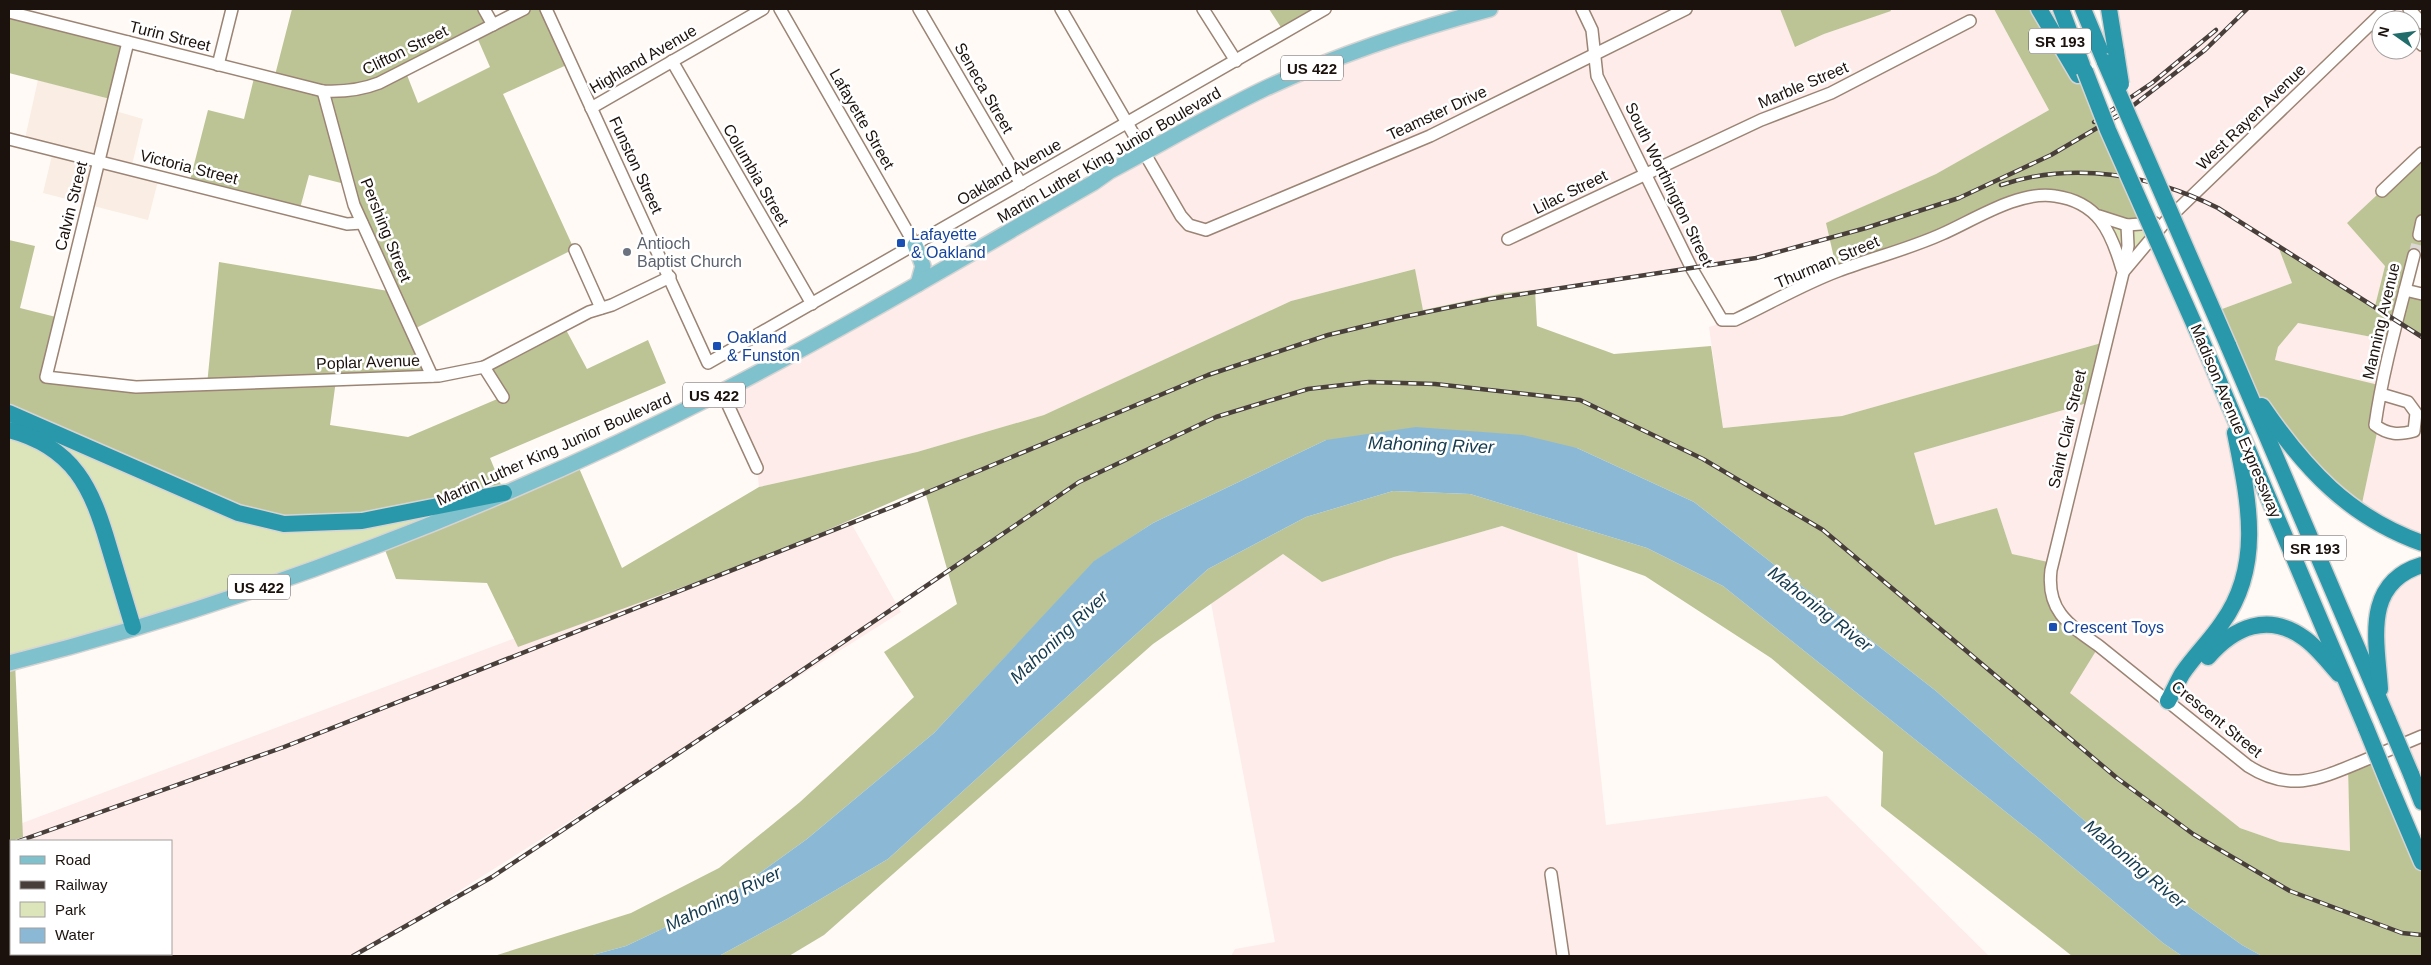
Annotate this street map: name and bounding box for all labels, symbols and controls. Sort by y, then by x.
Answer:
north arrow [2371,10,2421,60]
street label: Turin Street [128,18,213,54]
street label: Highland Avenue [586,21,700,97]
street label: Clifton Street [360,22,451,78]
text: N [2374,25,2392,39]
road number: SR 193 [2029,28,2091,54]
street label: Seneca Street [951,40,1017,137]
road number: US 422 [1281,56,1343,80]
street label: Marble Street [1755,58,1851,112]
street label: West Rayen Avenue [2193,61,2309,173]
street label: Lafayette Street [826,66,898,173]
street label: Teamster Drive [1385,83,1489,143]
street label: Martin Luther King Junior Boulevard [994,84,1224,226]
street label: South Worthington Street [1622,100,1716,269]
street label: Funston Street [606,114,666,217]
street label: Columbia Street [720,121,792,229]
street label: Oakland Avenue [954,135,1064,209]
street label: Victoria Street [138,147,240,188]
street label: Calvin Street [52,159,90,252]
street label: Lilac Street [1530,167,1610,217]
street label: Pershing Street [357,176,415,285]
place label: Lafayette & Oakland [911,226,986,261]
street label: Thurman Street [1773,232,1882,292]
place label: Antioch Baptist Church [637,235,742,270]
marker: Lafayette & Oakland [895,237,907,249]
marker: Antioch Baptist Church [621,246,633,258]
street label: Manning Avenue [2359,261,2403,381]
street label: Madison Avenue Expressway [2187,322,2285,520]
place label: Oakland & Funston [727,329,800,364]
marker: Oakland & Funston [711,340,723,352]
street label: Poplar Avenue [316,352,420,372]
street label: Saint Clair Street [2045,368,2089,490]
road number: US 422 [683,382,745,408]
street label: Martin Luther King Junior Boulevard [434,389,674,509]
water label: Mahoning River [1368,433,1495,457]
road number: SR 193 [2284,536,2346,560]
water label: Mahoning River [1764,562,1877,656]
road number: US 422 [228,574,290,600]
water label: Mahoning River [1006,586,1113,687]
place label: Crescent Toys [2063,619,2164,636]
marker: Crescent Toys [2047,621,2059,633]
street label: Crescent Street [2168,677,2266,761]
water label: Mahoning River [2080,816,2190,913]
legend [10,840,172,955]
text: Road [55,851,91,868]
water label: Mahoning River [662,862,785,936]
text: Railway [55,876,108,893]
text: Park [55,901,86,918]
text: Water [55,926,94,943]

